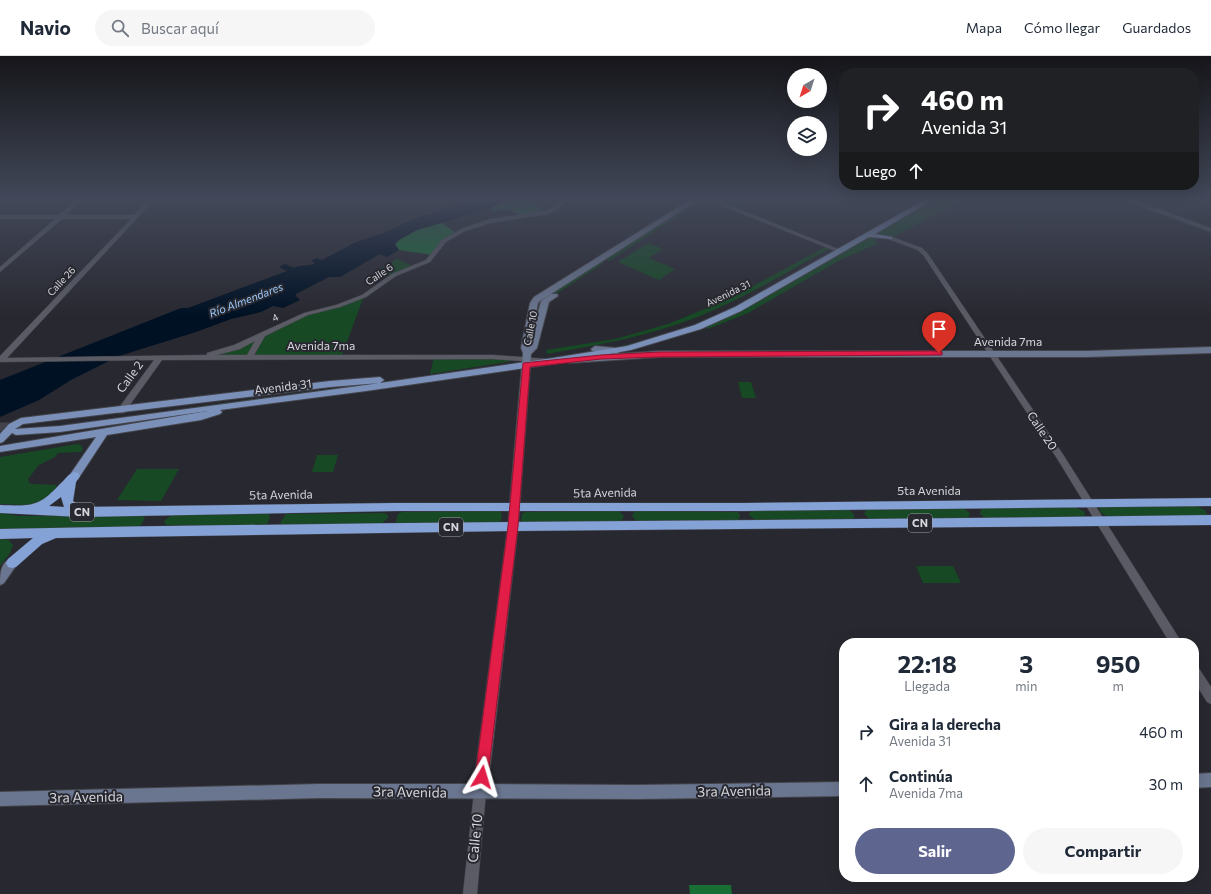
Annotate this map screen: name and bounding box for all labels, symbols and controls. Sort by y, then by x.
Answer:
search box [95,10,375,46]
text: Navio [20,16,71,39]
icon: search [109,17,131,39]
text: Buscar aquí [141,19,219,37]
text: Mapa [966,19,1002,36]
text: Cómo llegar [1024,19,1100,36]
text: Guardados [1122,19,1191,36]
north arrow [787,68,827,108]
map controls [787,68,827,156]
text: 460 m [921,82,1004,116]
icon: right [855,84,907,136]
button: layers [787,116,827,156]
text: Avenida 31 [921,116,1007,138]
icon: ahead [905,160,927,182]
text: Luego [855,162,897,180]
street label: Calle 6 [363,261,395,287]
street label: Calle 26 [44,264,78,298]
street label: Avenida 31 [704,277,752,309]
water label: Río Almendares [207,279,285,320]
street label: 4 [270,310,280,324]
street label: Calle 10 [521,310,539,346]
pin [922,312,956,353]
icon: arrive [928,318,950,340]
street label: Avenida 7ma [974,334,1042,348]
street label: Avenida 7ma [287,338,355,352]
street label: Calle 2 [113,358,146,395]
street label: Avenida 31 [253,376,312,396]
street label: Calle 20 [1025,408,1061,453]
street label: 5ta Avenida [897,483,961,497]
street label: 5ta Avenida [573,484,637,500]
street label: 5ta Avenida [249,486,313,502]
road number: CN [70,503,94,521]
road number: CN [908,514,932,532]
road number: CN [439,518,463,536]
text: 22:18 [897,649,957,678]
text: 3 [1019,649,1033,678]
text: 950 [1096,649,1141,678]
text: Llegada [904,678,950,694]
text: min [1015,678,1037,694]
text: m [1112,678,1124,694]
text: Gira a la derecha [889,715,1001,733]
icon: right [855,721,877,743]
text: 460 m [1139,723,1183,741]
text: Avenida 31 [889,733,951,749]
position arrow [461,756,503,798]
text: Continúa [889,767,953,785]
icon: ahead [855,773,877,795]
text: 30 m [1149,775,1183,793]
street label: 3ra Avenida [697,781,771,800]
street label: 3ra Avenida [373,782,447,801]
text: Avenida 7ma [889,785,963,801]
street label: 3ra Avenida [49,787,123,806]
street label: Calle 10 [463,813,486,863]
button: Salir [855,828,1015,874]
button: Compartir [1023,828,1183,874]

